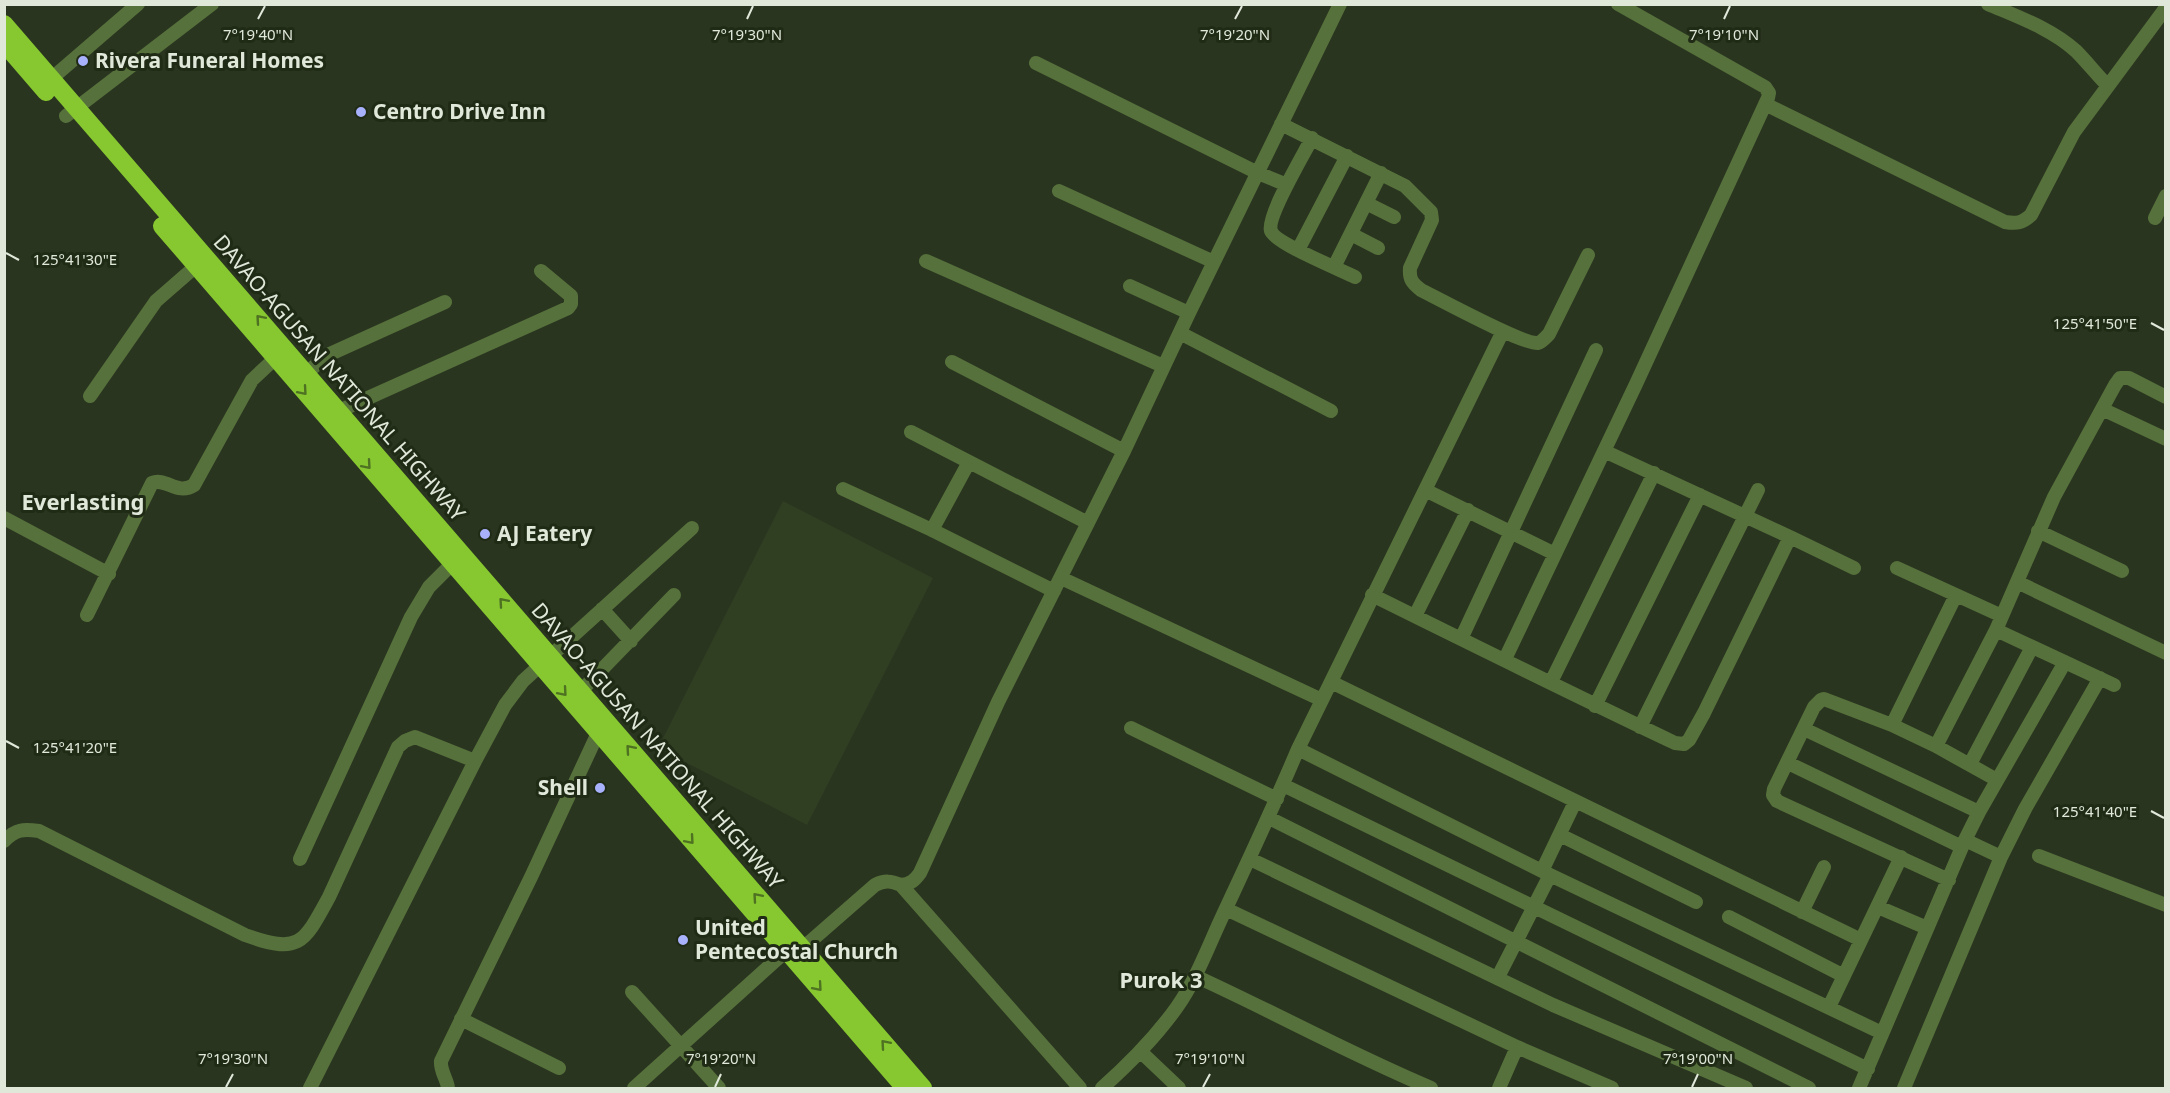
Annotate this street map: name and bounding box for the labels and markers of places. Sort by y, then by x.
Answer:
place label: Rivera Funeral Homes [95,46,324,74]
marker: Rivera Funeral Homes [76,54,90,68]
place label: Centro Drive Inn [373,97,546,125]
marker: Centro Drive Inn [354,105,368,119]
place label: AJ Eatery [497,519,592,547]
marker: AJ Eatery [478,527,492,541]
place label: Shell [538,773,588,801]
marker: Shell [593,781,607,795]
place label: United Pentecostal Church [695,913,898,965]
marker: United Pentecostal Church [676,933,690,947]

